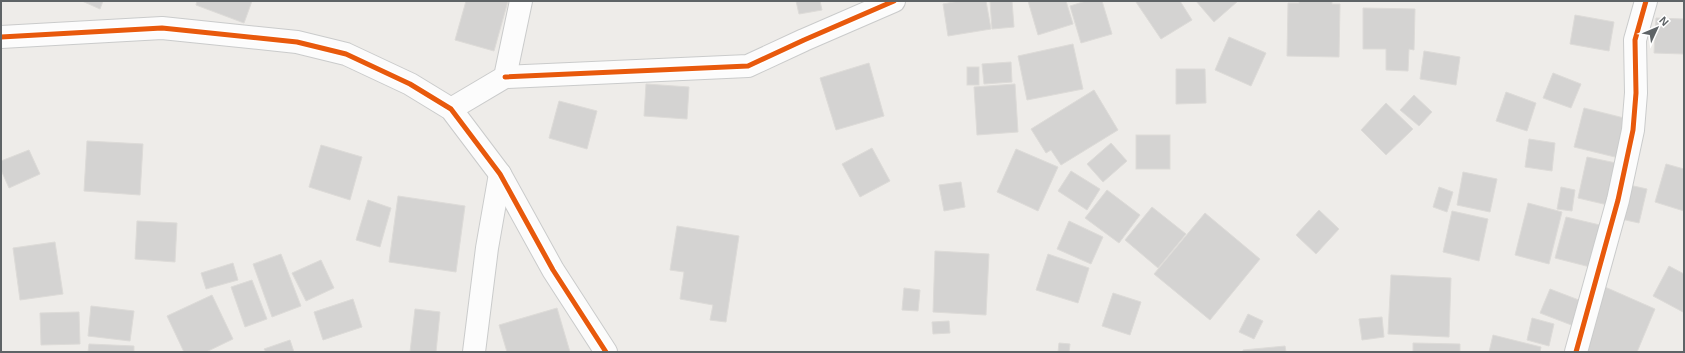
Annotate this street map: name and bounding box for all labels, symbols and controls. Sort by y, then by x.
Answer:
north arrow [1637,8,1677,48]
text: N [1657,14,1671,28]

